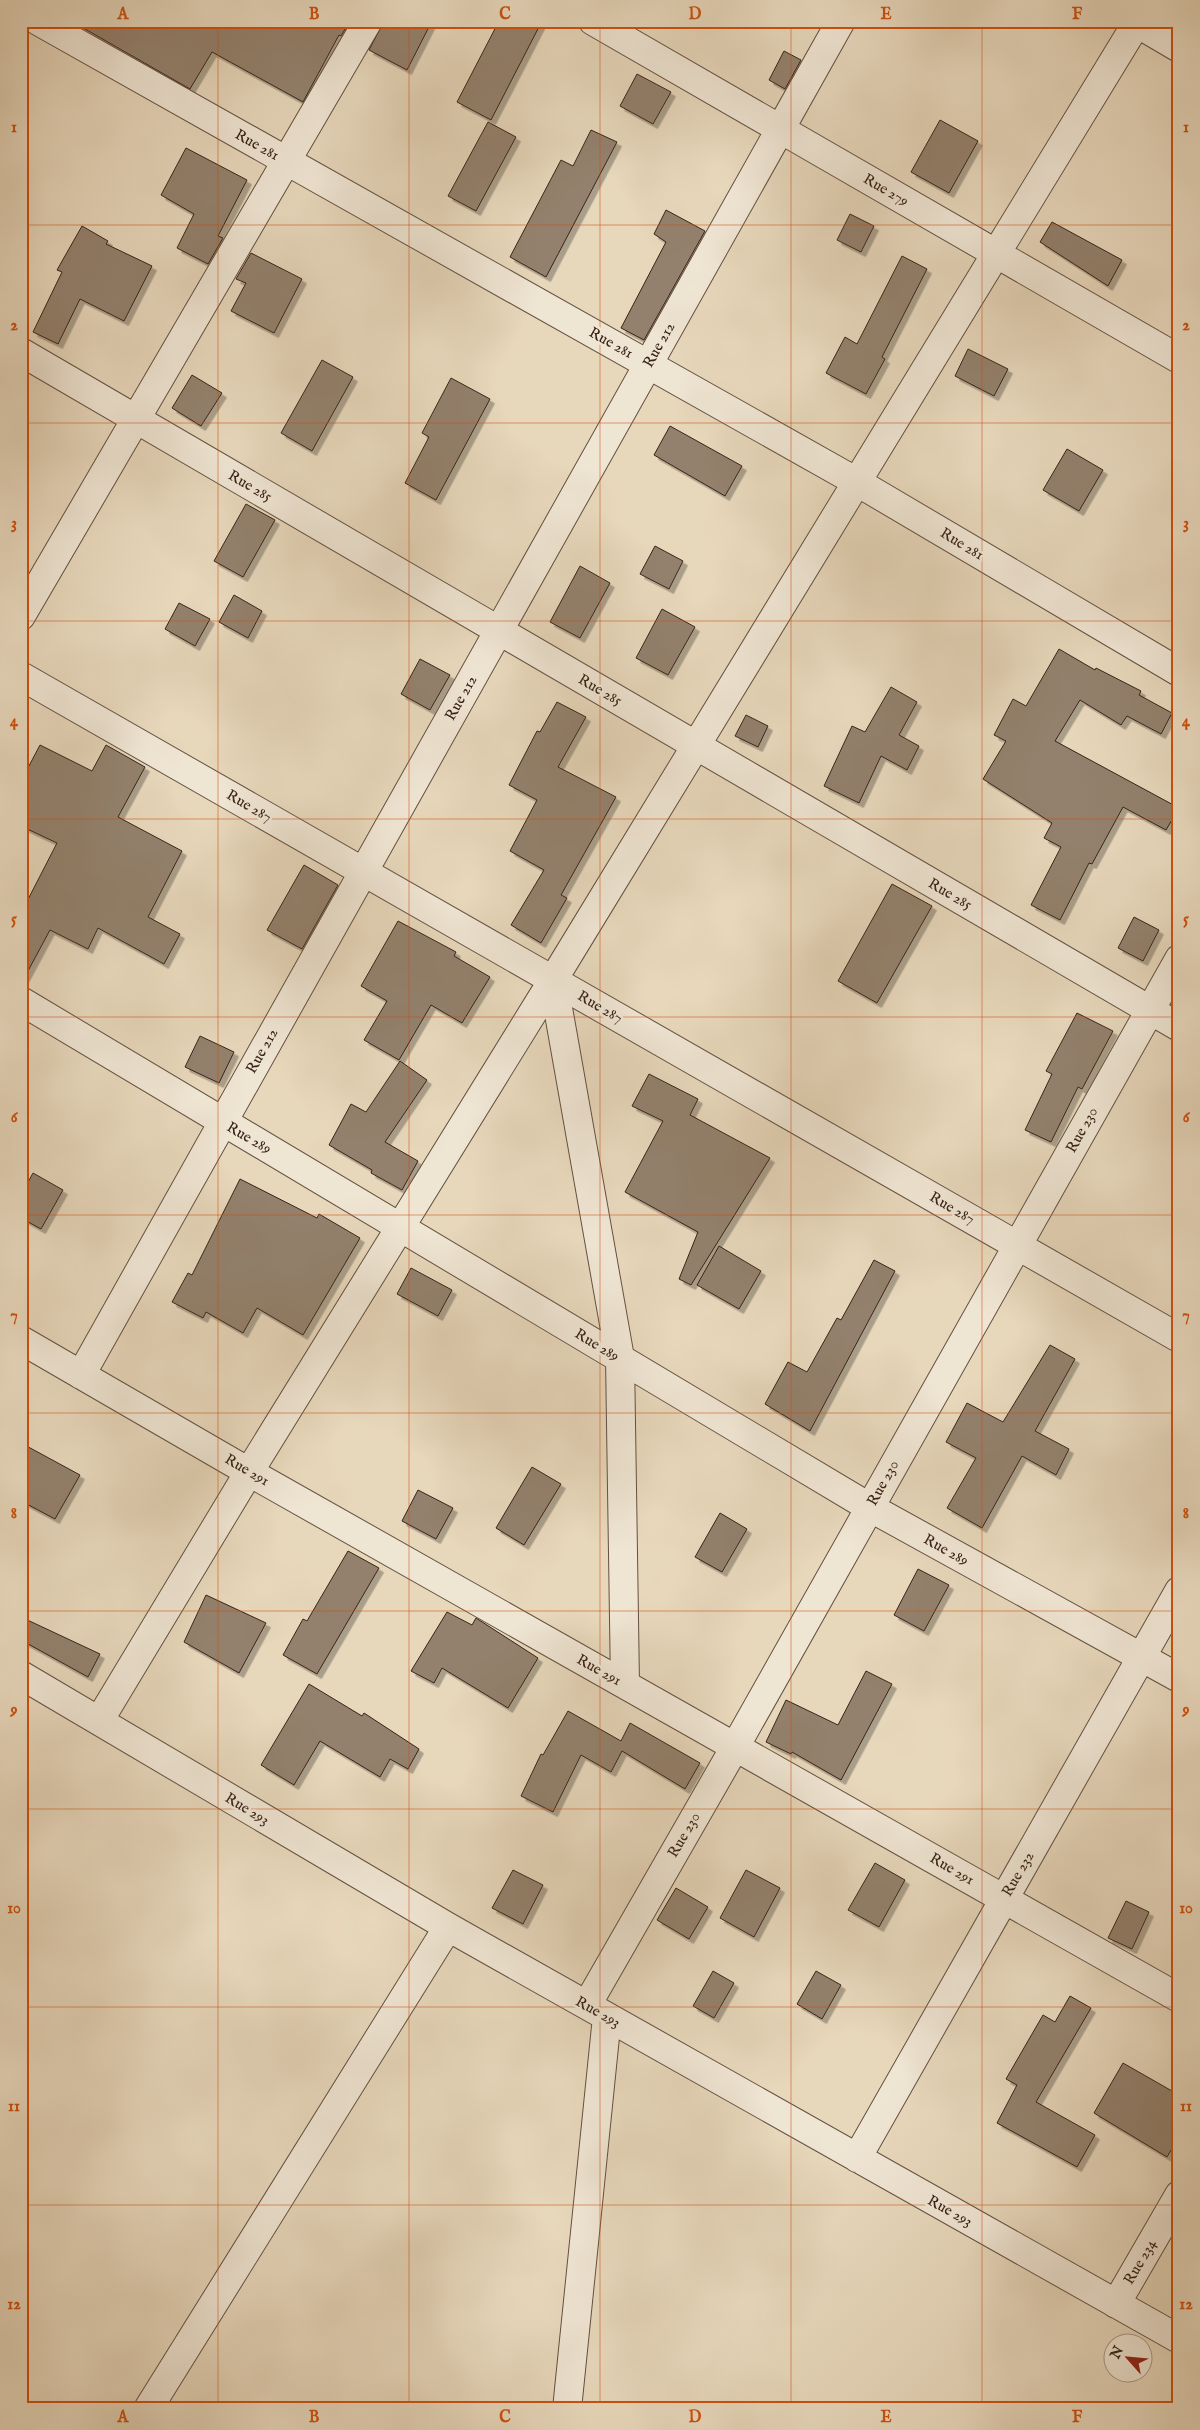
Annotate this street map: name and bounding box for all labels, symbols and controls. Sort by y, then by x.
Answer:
text: A [117,5,130,25]
text: B [309,5,320,25]
text: C [499,5,511,25]
text: D [689,5,702,25]
text: E [880,5,892,25]
text: F [1072,5,1083,25]
text: 1 [11,118,17,138]
text: 1 [1183,118,1189,138]
street label: Rue 281 [231,125,283,165]
street label: Rue 279 [860,169,912,211]
text: 2 [10,316,18,336]
text: 2 [1182,316,1190,336]
street label: Rue 212 [639,319,679,371]
street label: Rue 281 [585,323,637,363]
street label: Rue 285 [225,466,276,506]
text: 3 [11,514,17,534]
text: 3 [1183,514,1189,534]
street label: Rue 281 [937,524,987,564]
street label: Rue 285 [575,670,626,710]
street label: Rue 212 [441,672,481,724]
text: 4 [10,712,19,732]
text: 4 [1182,712,1191,732]
street label: Rue 287 [223,785,275,827]
street label: Rue 285 [925,874,976,914]
text: 5 [11,910,17,930]
text: 5 [1183,910,1189,930]
street label: Rue 287 [574,986,626,1028]
street label: Rue 212 [242,1025,282,1077]
street label: Rue 230 [1062,1104,1102,1156]
text: 6 [11,1108,19,1128]
text: 6 [1183,1108,1191,1128]
street label: Rue 289 [223,1118,275,1158]
street label: Rue 287 [926,1187,978,1229]
text: 7 [10,1306,18,1326]
text: 7 [1182,1306,1190,1326]
street label: Rue 289 [571,1324,623,1366]
street label: Rue 291 [221,1450,273,1490]
street label: Rue 230 [863,1457,903,1509]
text: 8 [11,1504,17,1524]
text: 8 [1183,1504,1189,1524]
street label: Rue 289 [920,1530,972,1570]
street label: Rue 291 [573,1650,625,1690]
text: 9 [10,1701,18,1721]
text: 9 [1182,1701,1190,1721]
street label: Rue 293 [221,1788,273,1830]
street label: Rue 230 [663,1809,705,1861]
street label: Rue 232 [998,1848,1038,1900]
street label: Rue 291 [926,1849,978,1889]
text: 10 [7,1899,21,1919]
text: 10 [1179,1899,1193,1919]
street label: Rue 293 [572,1992,624,2032]
text: 11 [8,2097,20,2117]
text: 11 [1180,2097,1192,2117]
street label: Rue 293 [924,2191,976,2231]
street label: Rue 234 [1119,2235,1161,2288]
text: 12 [7,2295,21,2315]
text: 12 [1179,2295,1193,2315]
north arrow [1102,2332,1152,2382]
text: N [1106,2343,1128,2363]
text: A [117,2408,130,2428]
text: B [309,2408,320,2428]
text: C [499,2408,511,2428]
text: D [689,2408,702,2428]
text: E [880,2408,892,2428]
text: F [1072,2408,1083,2428]

